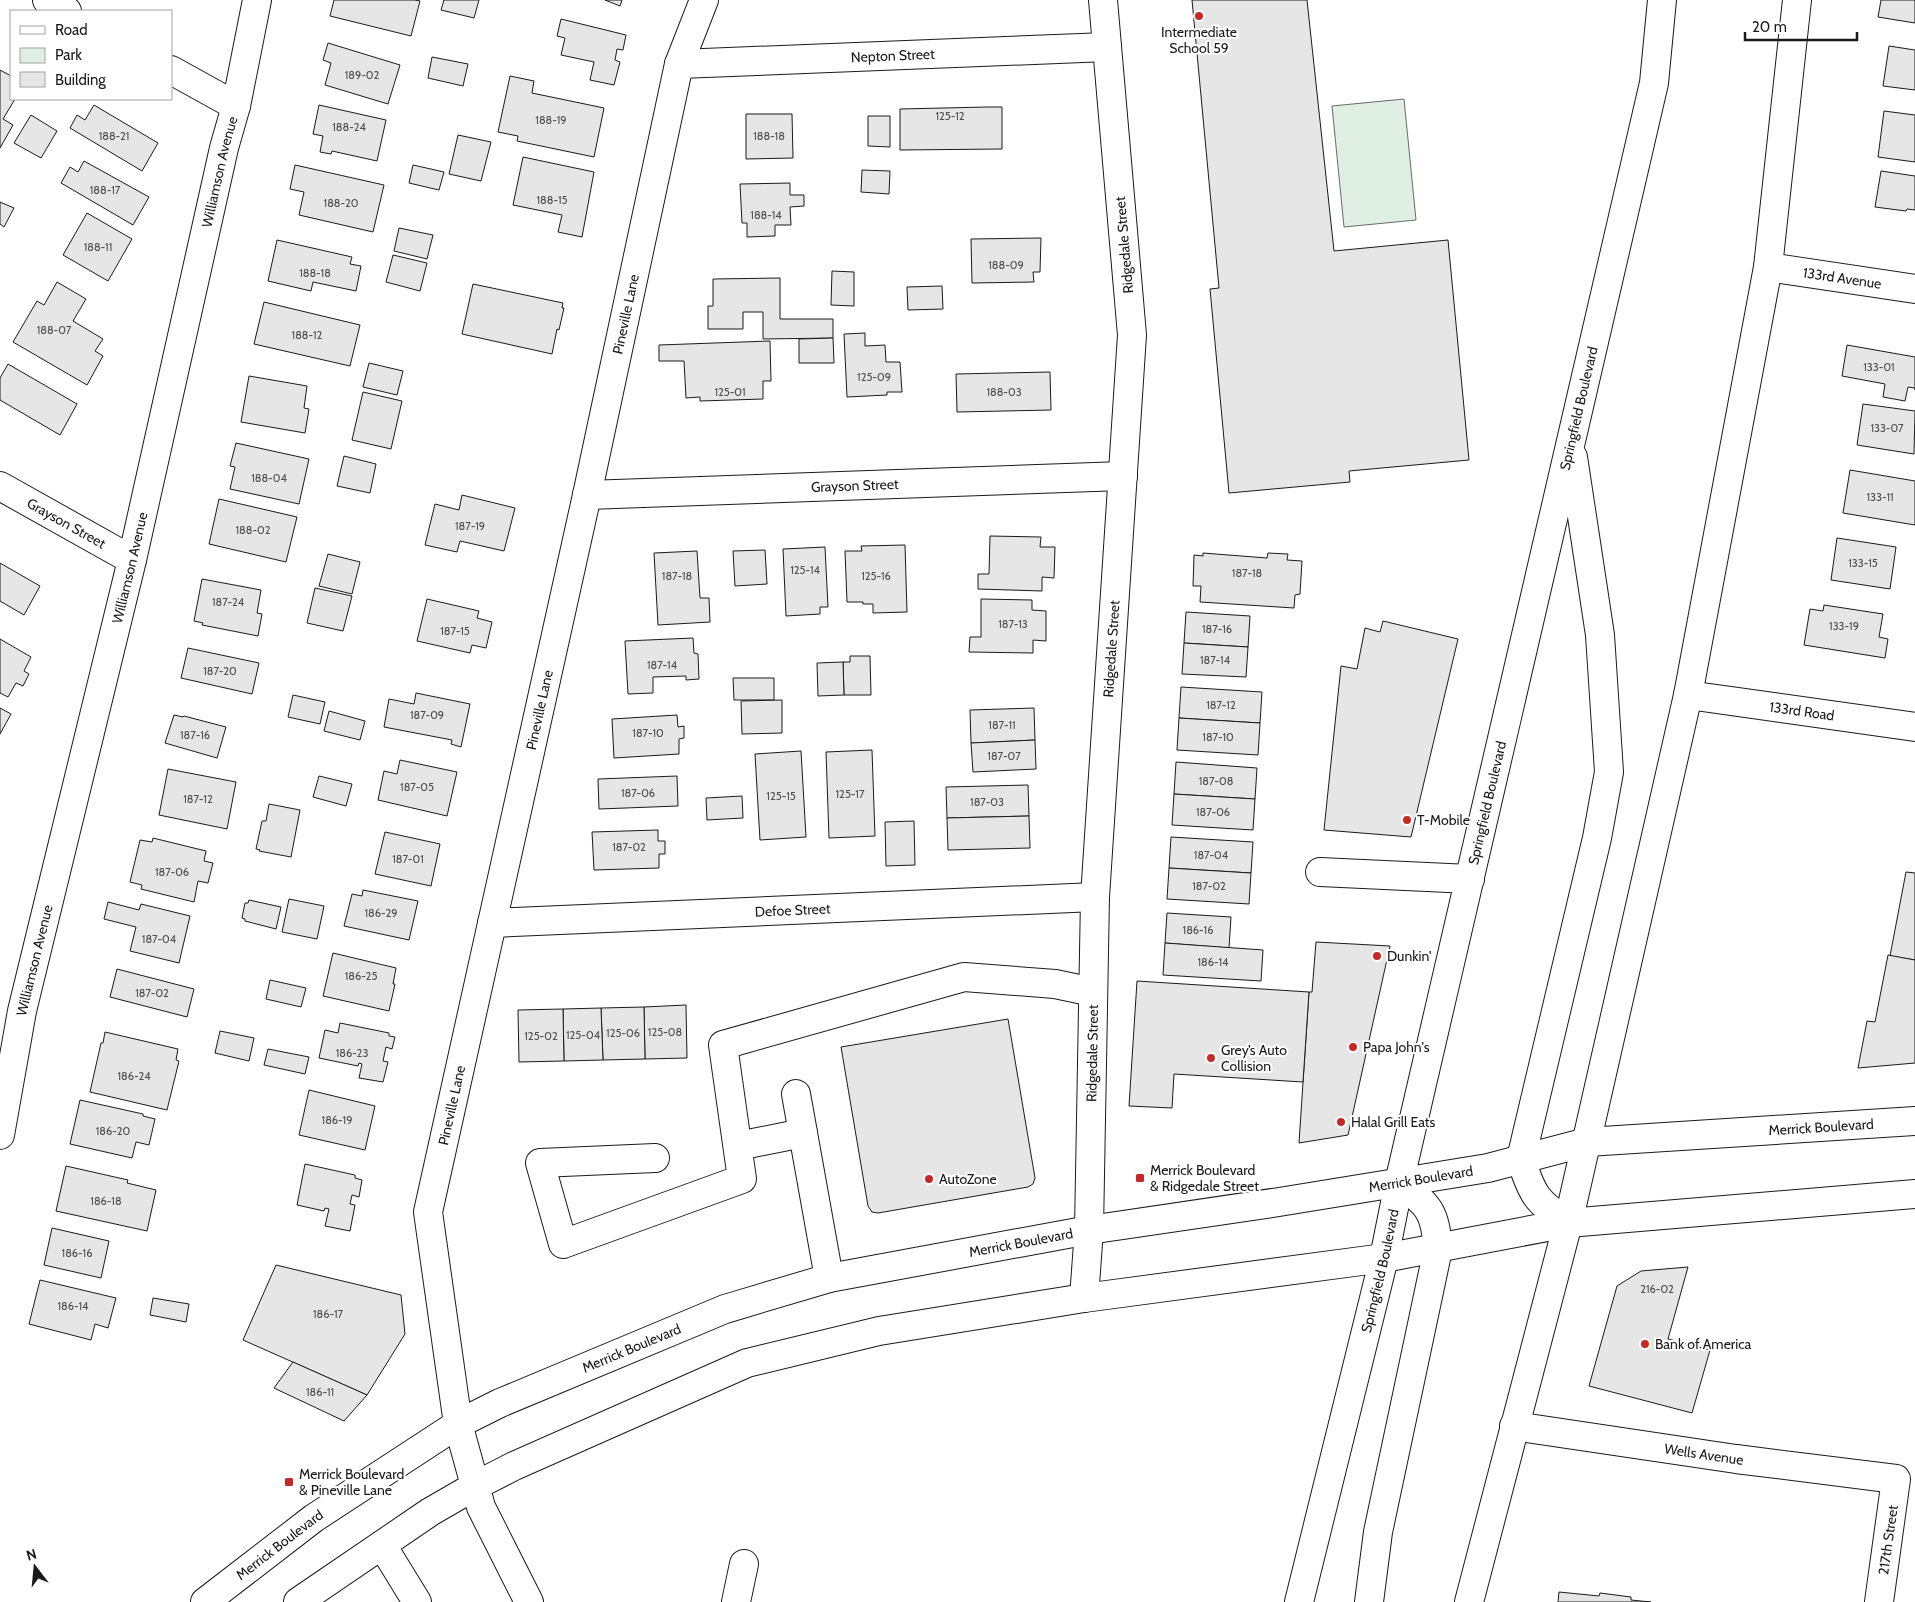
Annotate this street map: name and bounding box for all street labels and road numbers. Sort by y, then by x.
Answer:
street label: Nepton Street [851,45,935,66]
street label: Williamson Avenue [198,114,242,229]
street label: Ridgedale Street [1111,196,1137,294]
street label: 133rd Avenue [1802,263,1883,293]
street label: Pineville Lane [608,273,643,356]
street label: Springfield Boulevard [1556,345,1602,472]
street label: Grayson Street [811,475,899,496]
street label: Grayson Street [24,494,109,553]
street label: Williamson Avenue [108,511,151,625]
street label: Ridgedale Street [1099,599,1124,698]
street label: Pineville Lane [522,668,557,752]
street label: 133rd Road [1768,698,1835,725]
street label: Springfield Boulevard [1464,739,1510,867]
street label: Defoe Street [754,899,831,921]
street label: Williamson Avenue [12,903,57,1018]
street label: Ridgedale Street [1082,1004,1102,1102]
street label: Pineville Lane [434,1064,469,1147]
street label: Merrick Boulevard [1768,1115,1874,1139]
street label: Merrick Boulevard [1367,1162,1474,1196]
street label: Springfield Boulevard [1357,1207,1403,1334]
street label: Merrick Boulevard [967,1224,1074,1261]
street label: Merrick Boulevard [579,1319,684,1377]
street label: Wells Avenue [1663,1439,1745,1469]
street label: 217th Street [1874,1504,1902,1576]
street label: Merrick Boulevard [232,1506,327,1584]

